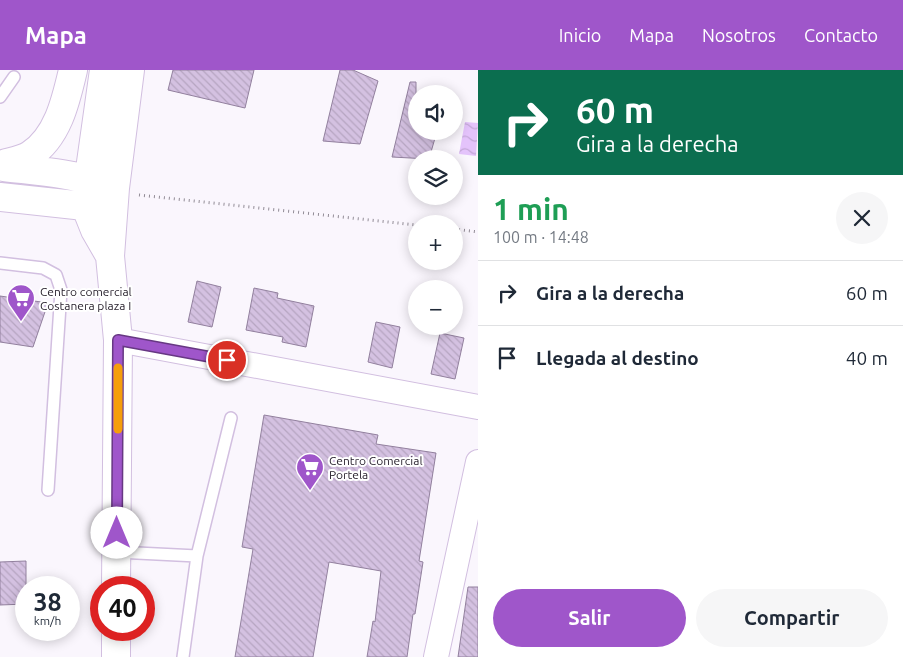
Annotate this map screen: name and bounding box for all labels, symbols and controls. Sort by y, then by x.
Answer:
text: Mapa [25,22,87,49]
text: Inicio [559,25,601,45]
text: Mapa [629,25,674,45]
text: Nosotros [702,25,776,45]
text: Contacto [804,25,878,45]
map controls [408,85,463,335]
button: sound [408,85,463,140]
icon: right [493,90,558,155]
text: 60 m [576,90,654,130]
text: Gira a la derecha [576,131,739,156]
button: layers [408,150,463,205]
text: 1 min [493,192,569,226]
button: close [836,192,888,244]
button: + [408,215,463,270]
text: 100 m · 14:48 [493,228,589,246]
icon: right [493,279,521,307]
button: − [408,280,463,335]
text: Gira a la derecha [536,282,684,304]
text: 60 m [846,282,888,304]
supermarket icon: Centro comercial Costanera plaza I [6,283,36,322]
place label: Centro comercial Costanera plaza I [40,285,132,312]
pin [206,339,248,381]
icon: arrive [493,344,521,372]
icon: arrive [213,346,241,374]
text: Llegada al destino [536,347,699,369]
text: 40 m [846,347,888,369]
supermarket icon: Centro Comercial Portela [295,452,325,491]
place label: Centro Comercial Portela [329,454,423,481]
position arrow [90,506,142,558]
speed limit sign: 40 [90,576,155,641]
text: 38 [33,588,62,616]
button: Salir [493,589,686,647]
button: Compartir [696,589,888,647]
text: km/h [34,614,61,627]

